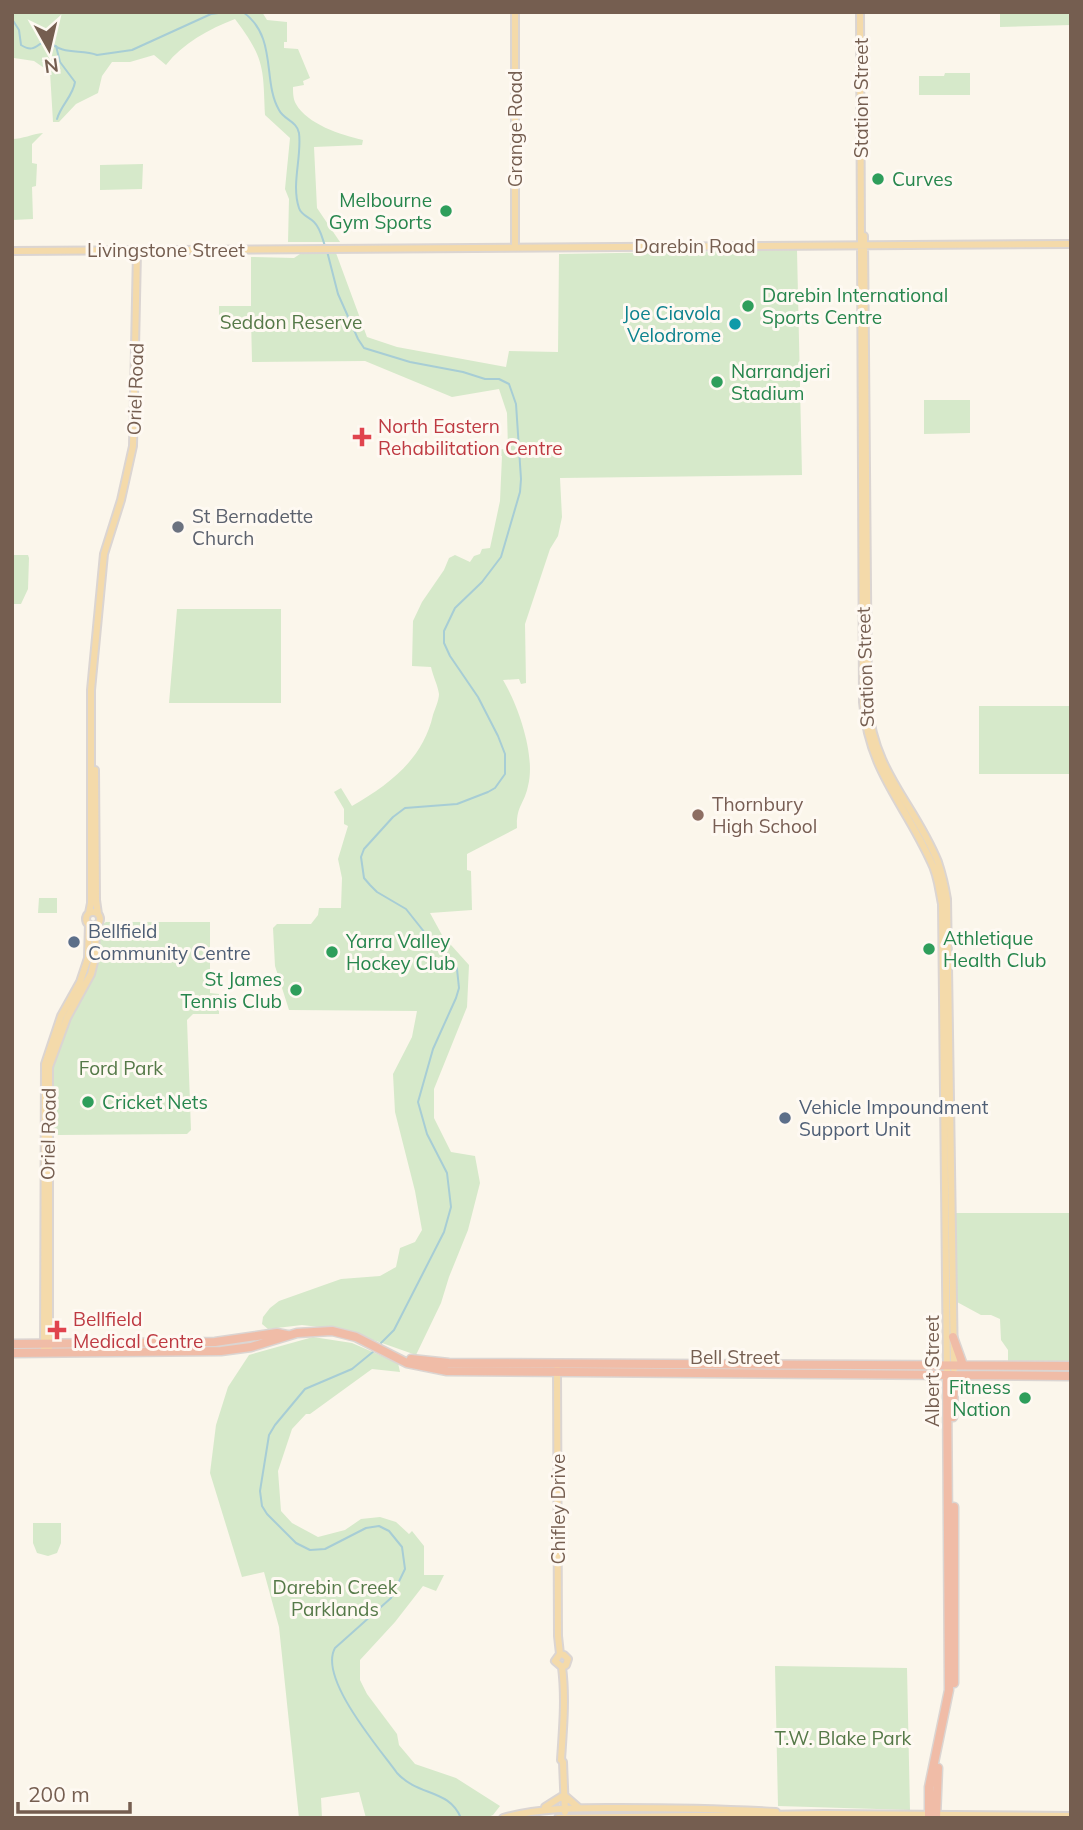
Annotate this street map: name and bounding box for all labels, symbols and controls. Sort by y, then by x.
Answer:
north arrow [14,14,84,84]
street label: Station Street [849,37,873,158]
text: N [43,53,60,79]
street label: Grange Road [503,71,527,187]
place label: Curves [892,167,953,191]
marker: Curves [870,171,886,187]
place label: Melbourne Gym Sports [329,188,432,234]
marker: Melbourne Gym Sports [438,203,454,219]
street label: Darebin Road [634,234,756,258]
street label: Livingstone Street [87,238,245,262]
place label: Darebin International Sports Centre [762,283,948,329]
marker: Darebin International Sports Centre [740,298,756,314]
place label: Joe Ciavola Velodrome [623,301,721,347]
park label: Seddon Reserve [220,310,362,334]
marker: Joe Ciavola Velodrome [727,316,743,332]
street label: Oriel Road [121,342,149,436]
place label: Narrandjeri Stadium [731,359,831,405]
marker: Narrandjeri Stadium [709,374,725,390]
place label: North Eastern Rehabilitation Centre [378,414,563,460]
marker: North Eastern Rehabilitation Centre [352,427,372,447]
place label: St Bernadette Church [192,504,313,550]
marker: St Bernadette Church [170,519,186,535]
street label: Station Street [851,606,879,728]
place label: Thornbury High School [712,792,817,838]
marker: Thornbury High School [690,807,706,823]
place label: Bellfield Community Centre [88,919,251,965]
place label: Athletique Health Club [943,926,1046,972]
place label: Yarra Valley Hockey Club [345,929,456,975]
marker: Bellfield Community Centre [66,934,82,950]
marker: Athletique Health Club [921,941,937,957]
marker: Yarra Valley Hockey Club [324,944,340,960]
place label: St James Tennis Club [181,967,282,1013]
marker: St James Tennis Club [288,982,304,998]
park label: Ford Park [79,1056,163,1080]
street label: Oriel Road [35,1088,61,1180]
place label: Cricket Nets [102,1090,208,1114]
marker: Cricket Nets [80,1094,96,1110]
place label: Vehicle Impoundment Support Unit [799,1095,989,1141]
marker: Vehicle Impoundment Support Unit [777,1110,793,1126]
place label: Bellfield Medical Centre [73,1307,203,1353]
street label: Albert Street [920,1315,944,1427]
marker: Bellfield Medical Centre [47,1320,67,1340]
street label: Bell Street [690,1345,780,1369]
place label: Fitness Nation [949,1375,1011,1421]
marker: Fitness Nation [1017,1390,1033,1406]
street label: Chifley Drive [546,1454,570,1564]
park label: Darebin Creek Parklands [273,1575,398,1621]
park label: T.W. Blake Park [775,1726,912,1750]
scale bar [18,1770,130,1814]
text: 200 m [28,1781,90,1807]

